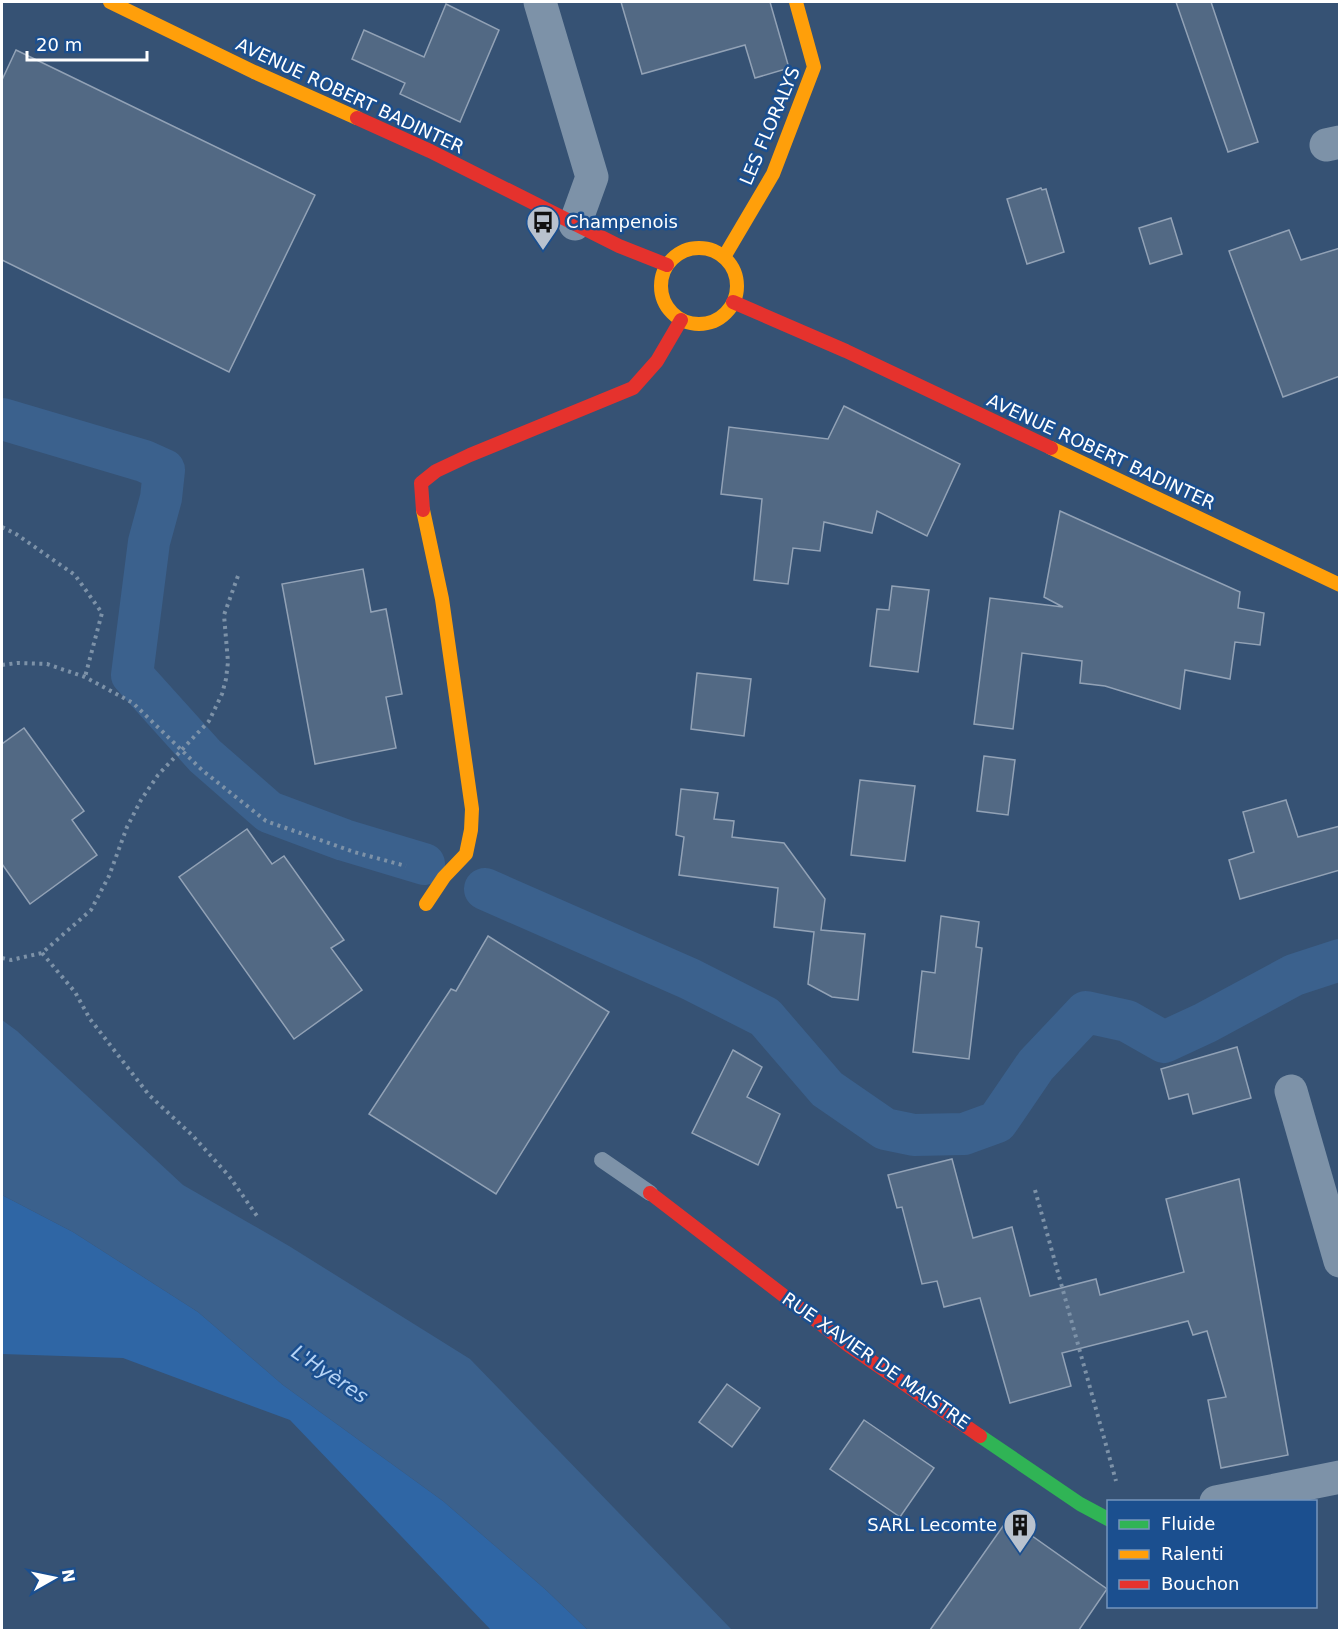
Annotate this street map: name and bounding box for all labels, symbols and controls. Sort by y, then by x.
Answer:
scale bar [27,24,147,62]
street label: AVENUE ROBERT BADINTER [233,33,468,158]
text: 20 m [36,34,82,55]
street label: LES FLORALYS [735,63,804,188]
bus stop icon: Champenois [525,204,561,251]
place label: Champenois [566,211,678,232]
street label: AVENUE ROBERT BADINTER [984,389,1219,514]
street label: RUE XAVIER DE MAISTRE [779,1288,974,1433]
water label: L'Hyères [287,1340,373,1408]
legend [1107,1500,1317,1608]
building icon: SARL Lecomte [1002,1507,1038,1554]
text: Fluide [1161,1513,1215,1534]
place label: SARL Lecomte [867,1514,997,1535]
text: Ralenti [1161,1543,1224,1564]
north arrow [24,1548,84,1608]
text: N [58,1568,79,1584]
text: Bouchon [1161,1573,1240,1594]

